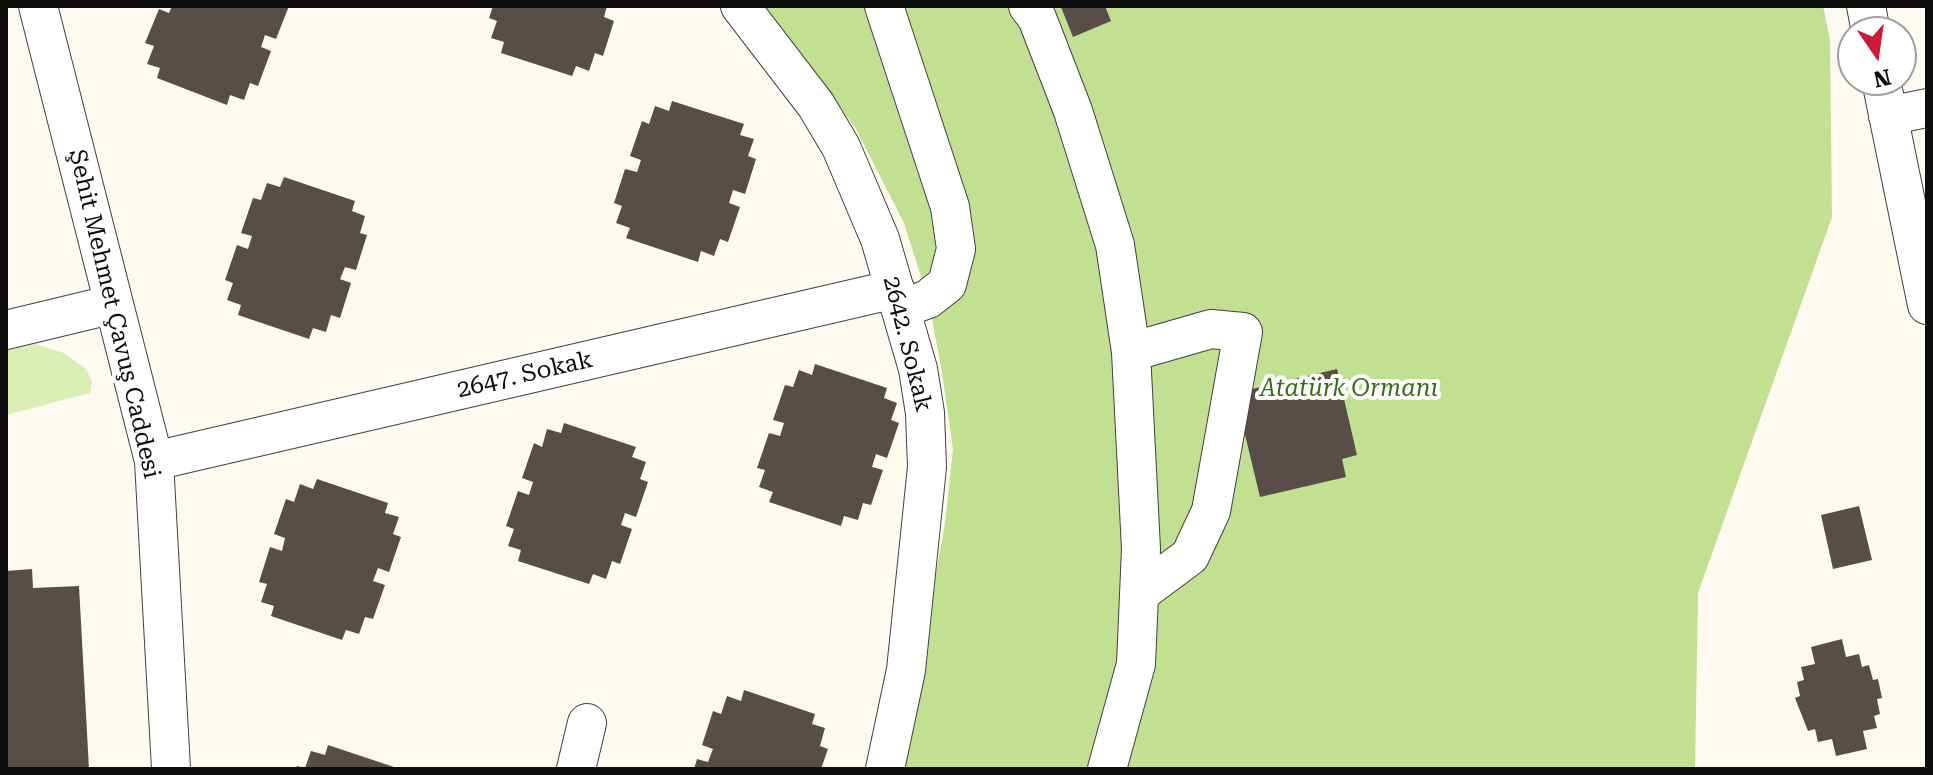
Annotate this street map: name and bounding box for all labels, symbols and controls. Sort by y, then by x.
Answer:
north arrow [1837,16,1917,96]
text: N [1871,64,1893,92]
street label: Şehit Mehmet Çavuş Caddesi [62,147,166,481]
street label: 2642. Sokak [876,273,938,415]
street label: 2647. Sokak [454,345,596,405]
park label: Atatürk Ormanı [1260,375,1438,403]

